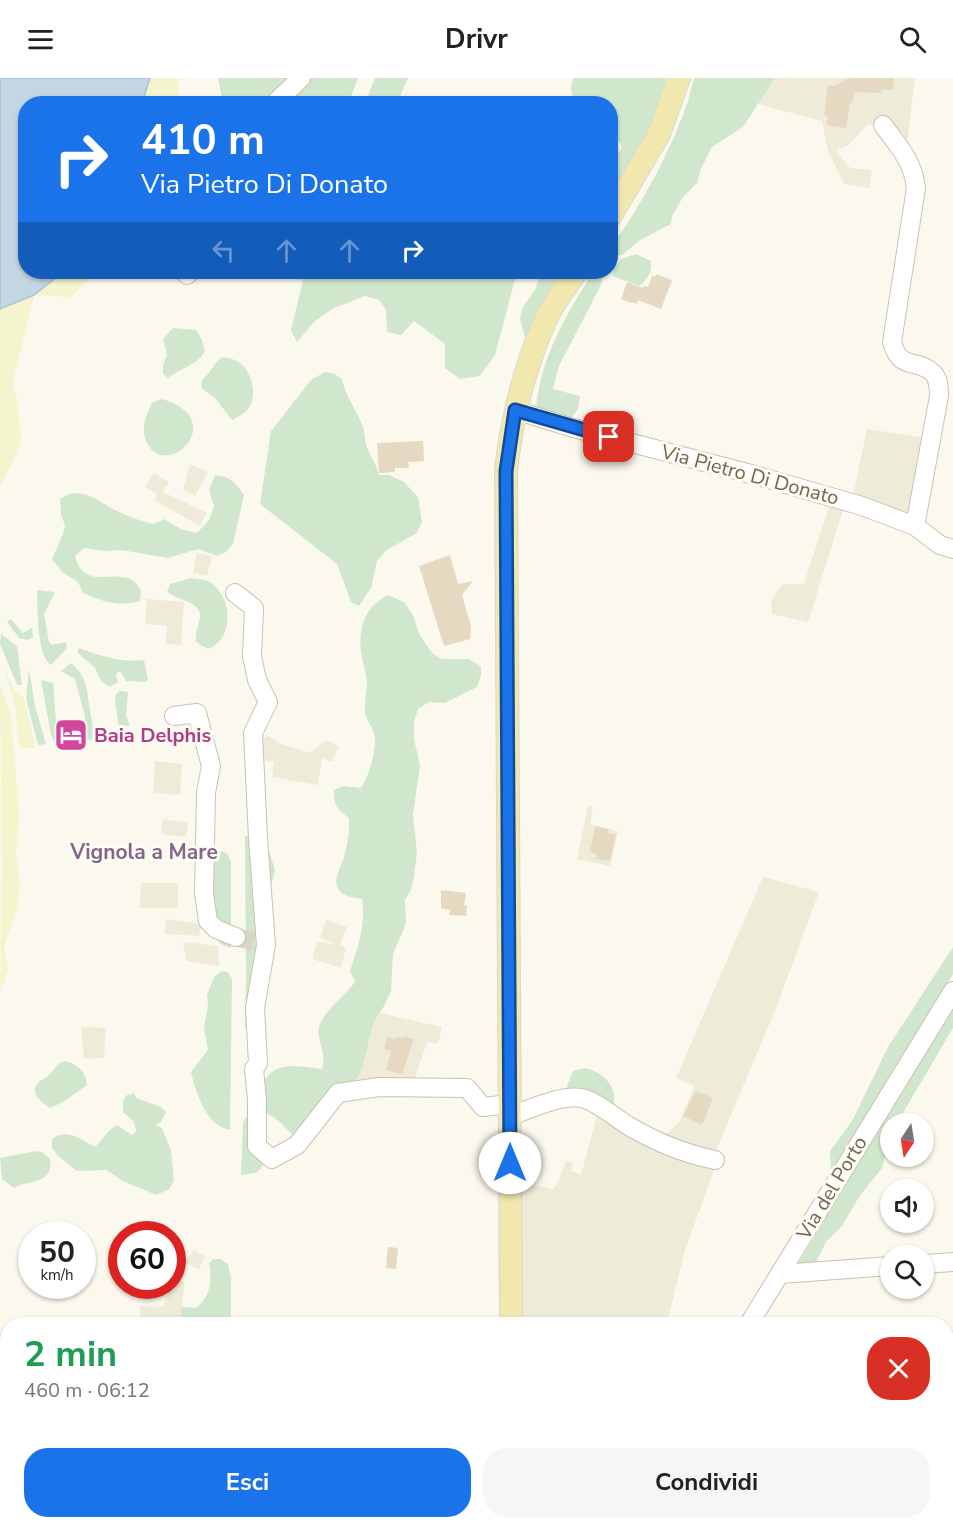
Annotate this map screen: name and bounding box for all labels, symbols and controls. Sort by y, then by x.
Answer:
text: Drivr [445,21,508,58]
icon: menu [24,23,57,56]
icon: search [896,23,929,56]
text: 410 m [141,112,265,169]
icon: right [42,120,120,198]
text: Via Pietro Di Donato [141,166,388,203]
icon: left [207,234,240,267]
icon: ahead [270,234,303,267]
icon: ahead [333,234,366,267]
icon: right [396,234,429,267]
pin [583,411,634,462]
icon: arrive [592,420,625,453]
street label: Via Pietro Di Donato [657,438,842,512]
hotel icon: Baia Delphis [53,717,89,753]
place label: Baia Delphis [94,722,211,749]
district label: Vignola a Mare [69,838,218,866]
north arrow [880,1113,934,1167]
map controls [880,1113,934,1299]
position arrow [478,1131,542,1195]
street label: Via del Porto [790,1131,874,1246]
button: sound [880,1179,934,1233]
speed limit sign: 60 [108,1221,186,1299]
text: 50 [39,1232,75,1273]
button: search [880,1245,934,1299]
text: km/h [40,1265,74,1285]
text: 2 min [24,1330,117,1379]
button: close [867,1337,930,1400]
text: 460 m · 06:12 [24,1377,150,1404]
button: Esci [24,1448,471,1517]
button: Condividi [483,1448,930,1517]

